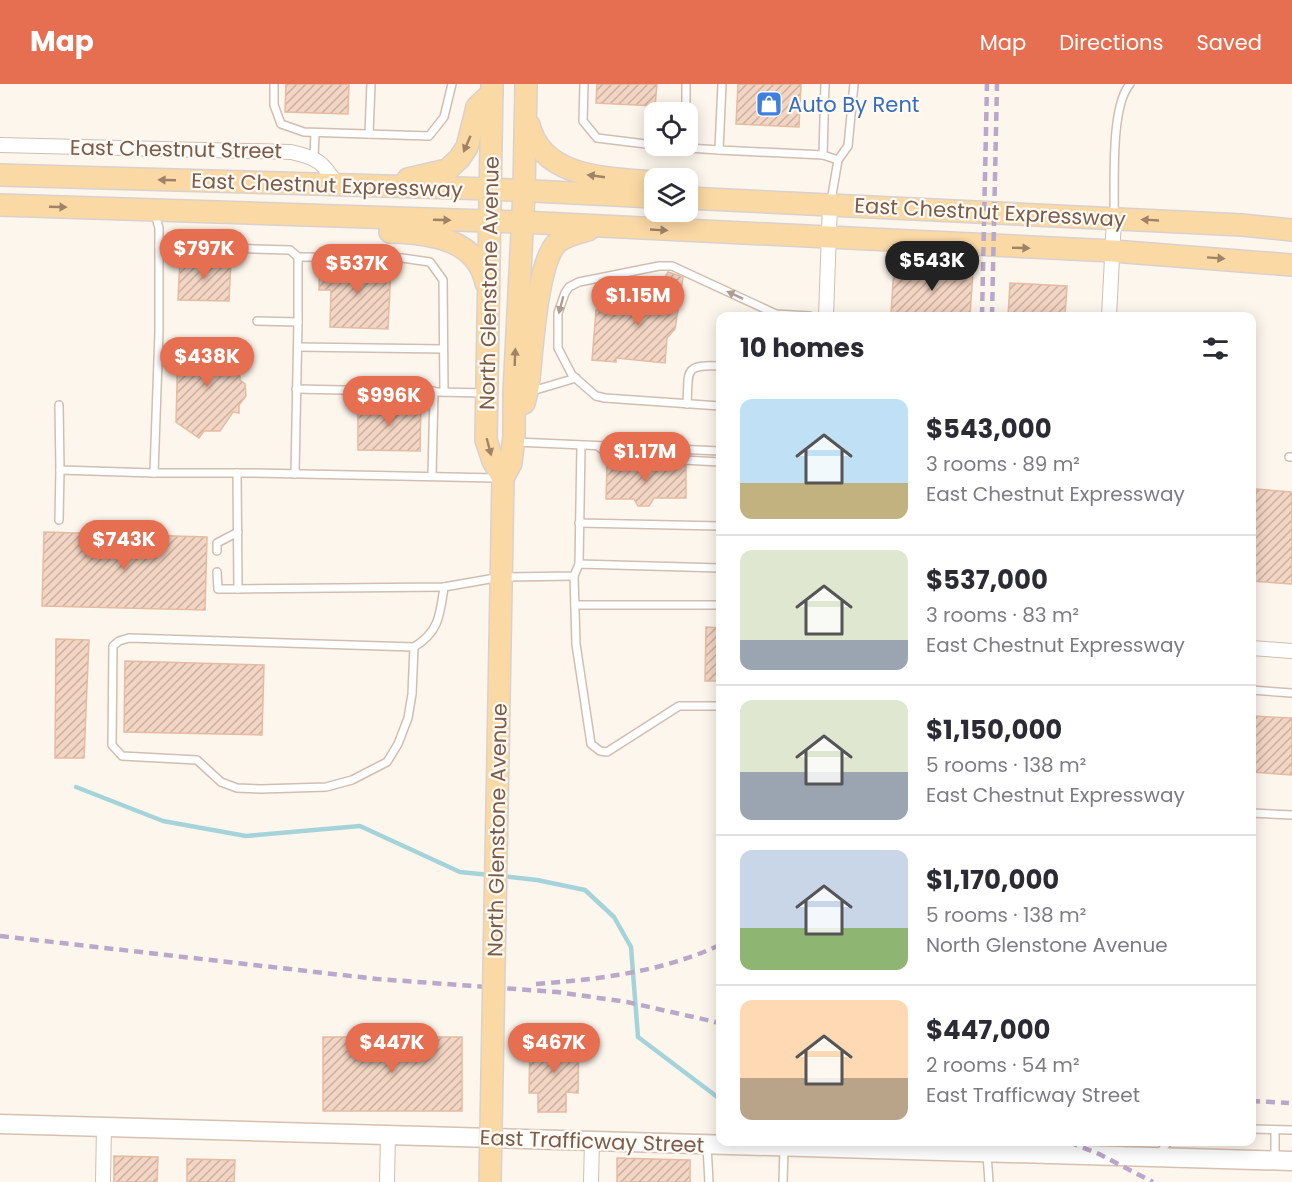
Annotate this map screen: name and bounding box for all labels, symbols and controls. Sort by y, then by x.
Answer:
text: Map [30,22,94,61]
text: Map [980,28,1026,57]
text: Directions [1059,28,1163,57]
text: Saved [1196,28,1262,57]
shop icon: Auto By Rent [754,89,784,119]
place label: Auto By Rent [788,90,919,119]
map controls [644,102,698,222]
button: locate [644,102,698,156]
street label: East Chestnut Street [70,133,282,165]
one-way arrow [462,135,472,153]
street label: North Glenstone Avenue [472,156,506,410]
street label: East Chestnut Expressway [191,166,463,204]
button: layers [644,168,698,222]
one-way arrow [586,172,605,181]
one-way arrow [157,175,176,185]
street label: East Chestnut Expressway [854,190,1127,234]
one-way arrow [49,203,68,212]
one-way arrow [433,215,452,224]
one-way arrow [1140,216,1159,225]
one-way arrow [649,225,668,234]
pin: $797K [162,229,246,280]
text: $797K [174,234,234,262]
pin: $543K [890,241,974,292]
one-way arrow [1012,243,1031,252]
pin: $537K [315,244,399,295]
text: $543K [899,246,965,274]
text: $537K [326,249,388,277]
one-way arrow [1207,253,1226,263]
pin: $1.15M [589,276,687,327]
text: $1.15M [605,281,671,309]
one-way arrow [726,291,743,300]
one-way arrow [556,296,565,314]
text: 10 homes [740,330,864,366]
icon: filters [1199,332,1232,365]
pin: $438K [165,337,249,388]
text: $438K [174,342,240,370]
one-way arrow [511,347,520,366]
pin: $996K [347,376,431,427]
text: $996K [357,381,421,409]
text: $543,000 [926,411,1052,447]
icon: home [788,423,860,495]
pin: $1.17M [596,432,694,483]
text: $1.17M [614,437,676,465]
one-way arrow [485,438,495,457]
text: 3 rooms · 89 m² [926,450,1080,478]
text: East Chestnut Expressway [926,480,1185,508]
pin: $743K [82,520,166,571]
text: $743K [92,525,156,553]
text: $537,000 [926,562,1048,598]
icon: home [788,574,860,646]
text: 3 rooms · 83 m² [926,601,1079,629]
text: East Chestnut Expressway [926,631,1185,659]
street label: North Glenstone Avenue [480,703,514,957]
text: $1,150,000 [926,712,1062,748]
icon: home [788,724,860,796]
text: 5 rooms · 138 m² [926,751,1086,779]
text: East Chestnut Expressway [926,781,1185,809]
text: $1,170,000 [926,862,1059,898]
icon: home [788,874,860,946]
text: 5 rooms · 138 m² [926,901,1086,929]
text: North Glenstone Avenue [926,931,1168,959]
text: $447,000 [926,1012,1051,1048]
pin: $447K [350,1023,434,1074]
pin: $467K [512,1023,596,1074]
icon: home [788,1024,860,1096]
text: $447K [360,1028,424,1056]
text: $467K [522,1028,586,1056]
text: 2 rooms · 54 m² [926,1051,1080,1079]
text: East Trafficway Street [926,1081,1140,1109]
street label: East Trafficway Street [479,1123,705,1159]

